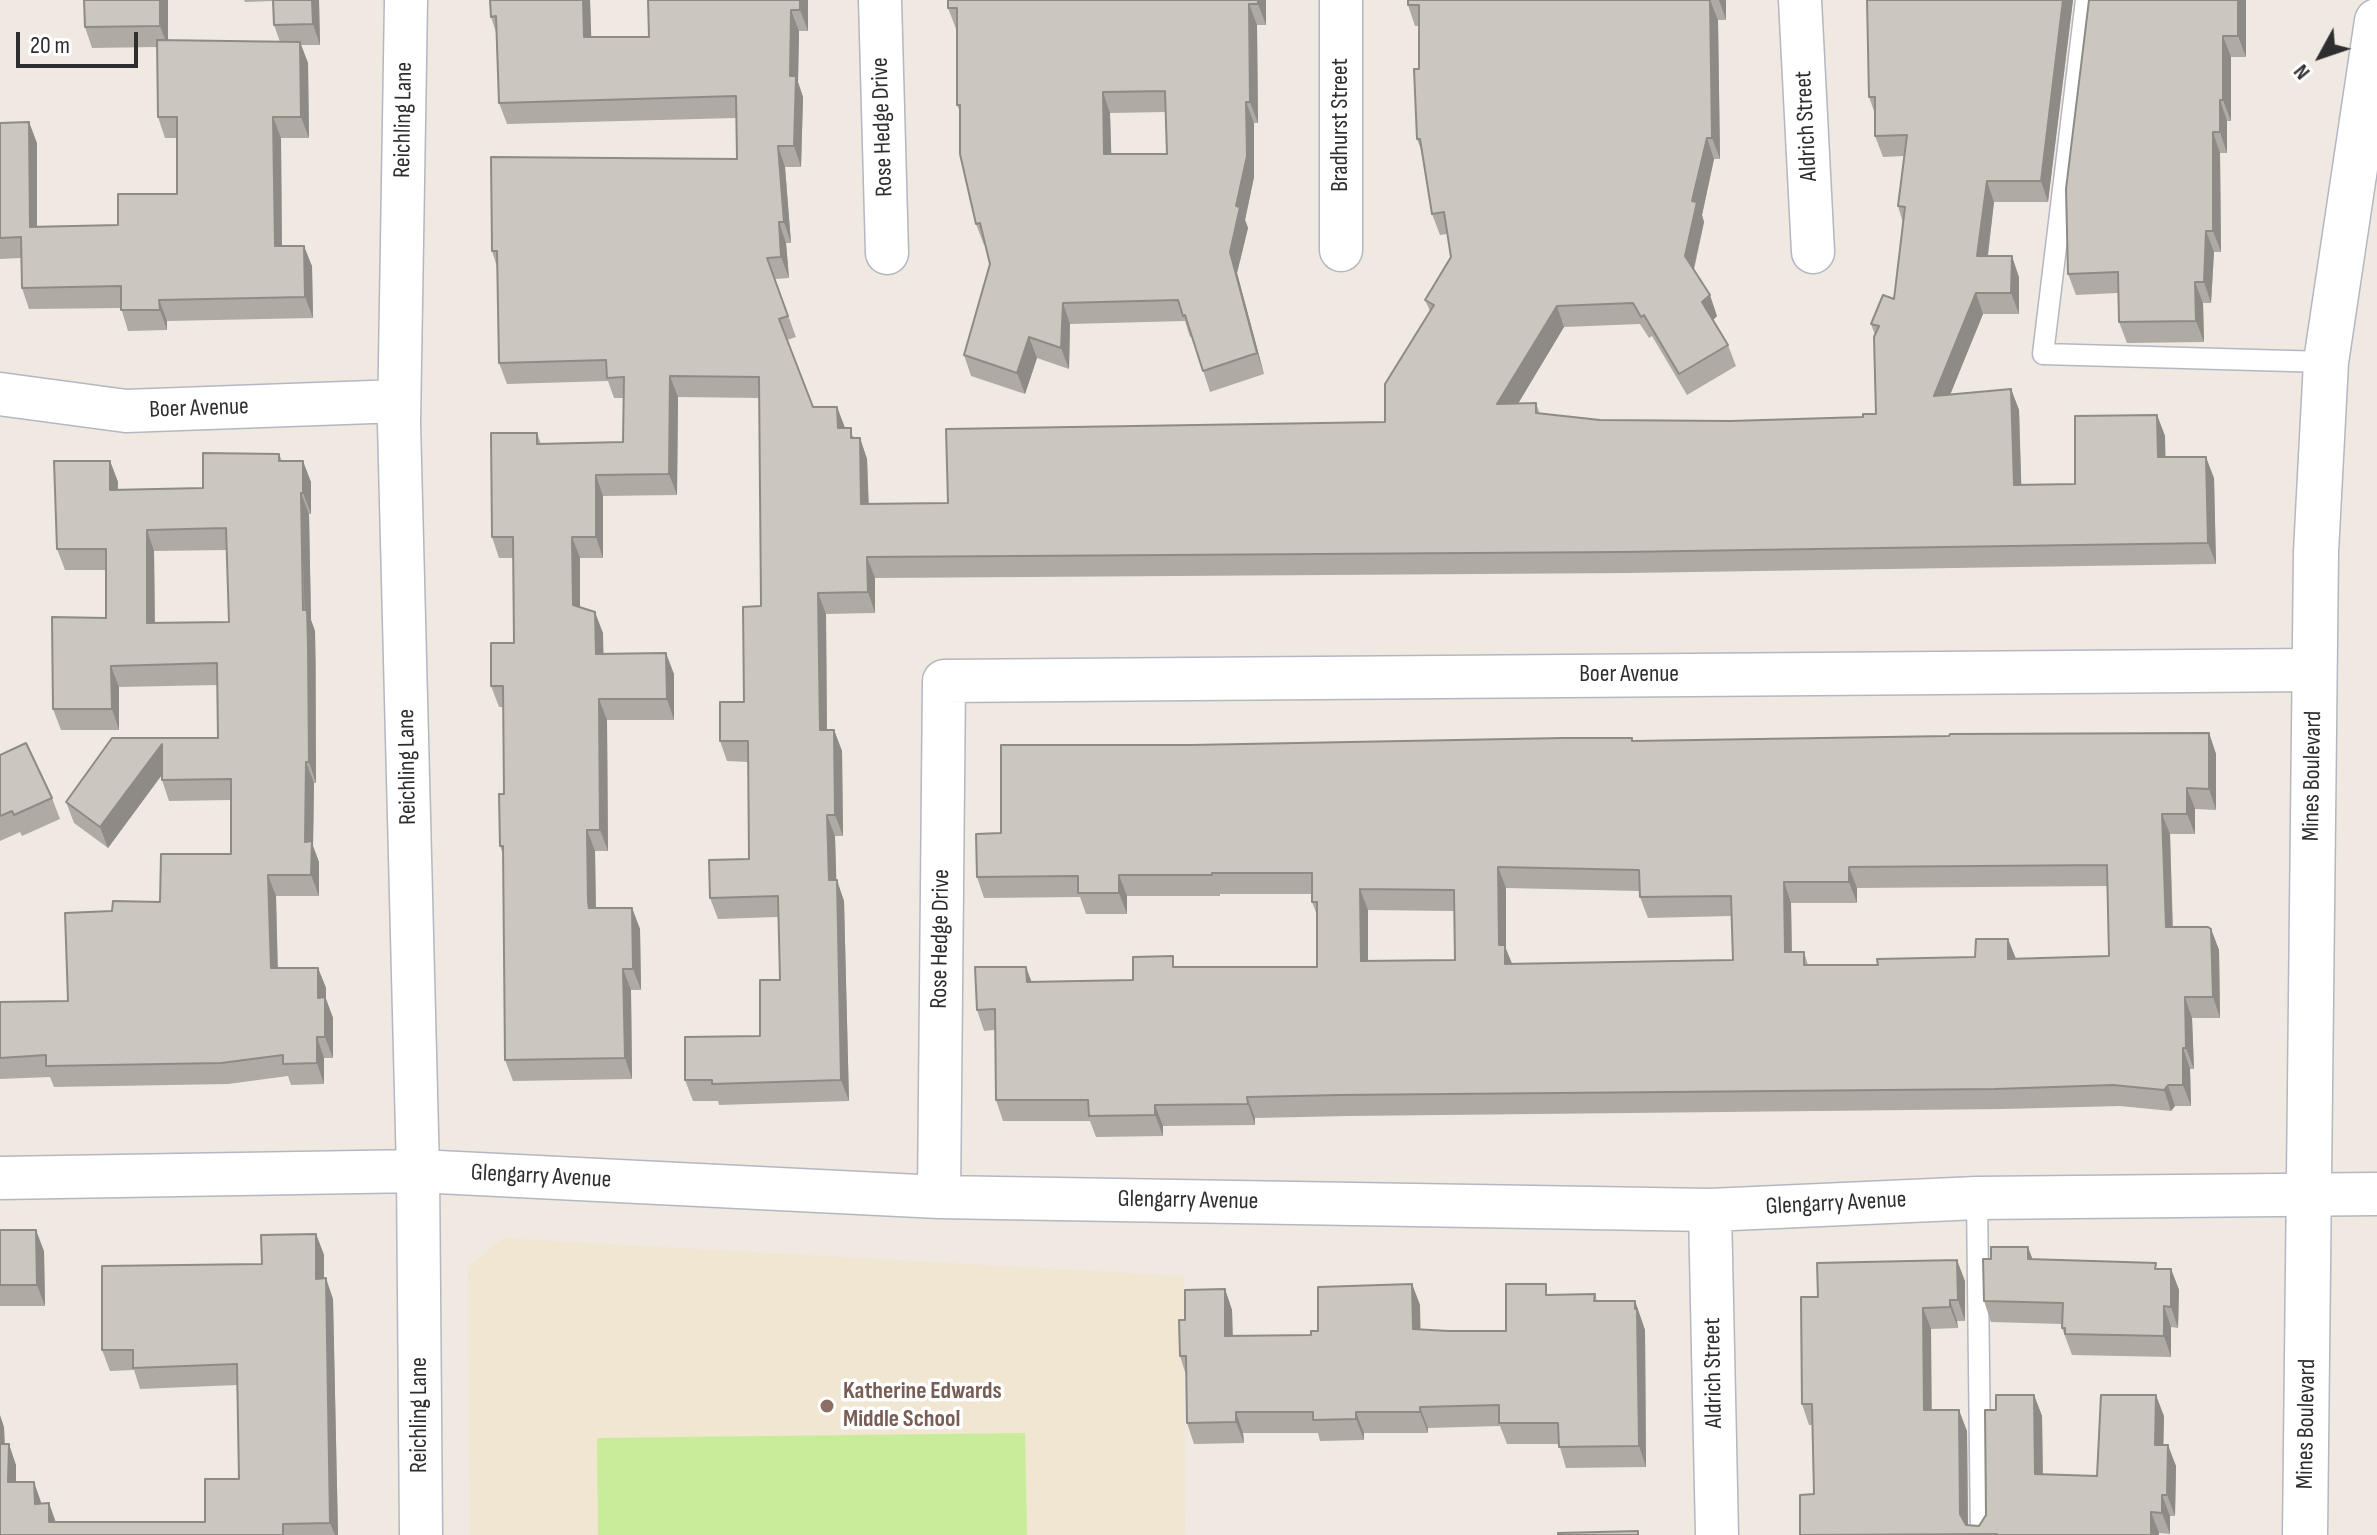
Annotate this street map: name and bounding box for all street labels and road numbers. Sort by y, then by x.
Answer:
street label: Rose Hedge Drive [866,57,900,197]
street label: Bradhurst Street [1327,58,1355,192]
street label: Reichling Lane [389,62,419,178]
street label: Aldrich Street [1790,70,1824,182]
street label: Boer Avenue [149,393,249,425]
street label: Boer Avenue [1579,661,1679,689]
street label: Reichling Lane [393,709,423,825]
street label: Mines Boulevard [2297,711,2329,841]
street label: Rose Hedge Drive [925,869,957,1009]
street label: Glengarry Avenue [470,1159,612,1195]
street label: Glengarry Avenue [1117,1185,1259,1217]
street label: Glengarry Avenue [1765,1186,1907,1222]
street label: Aldrich Street [1699,1317,1729,1429]
street label: Reichling Lane [406,1357,434,1473]
street label: Mines Boulevard [2291,1359,2323,1489]

